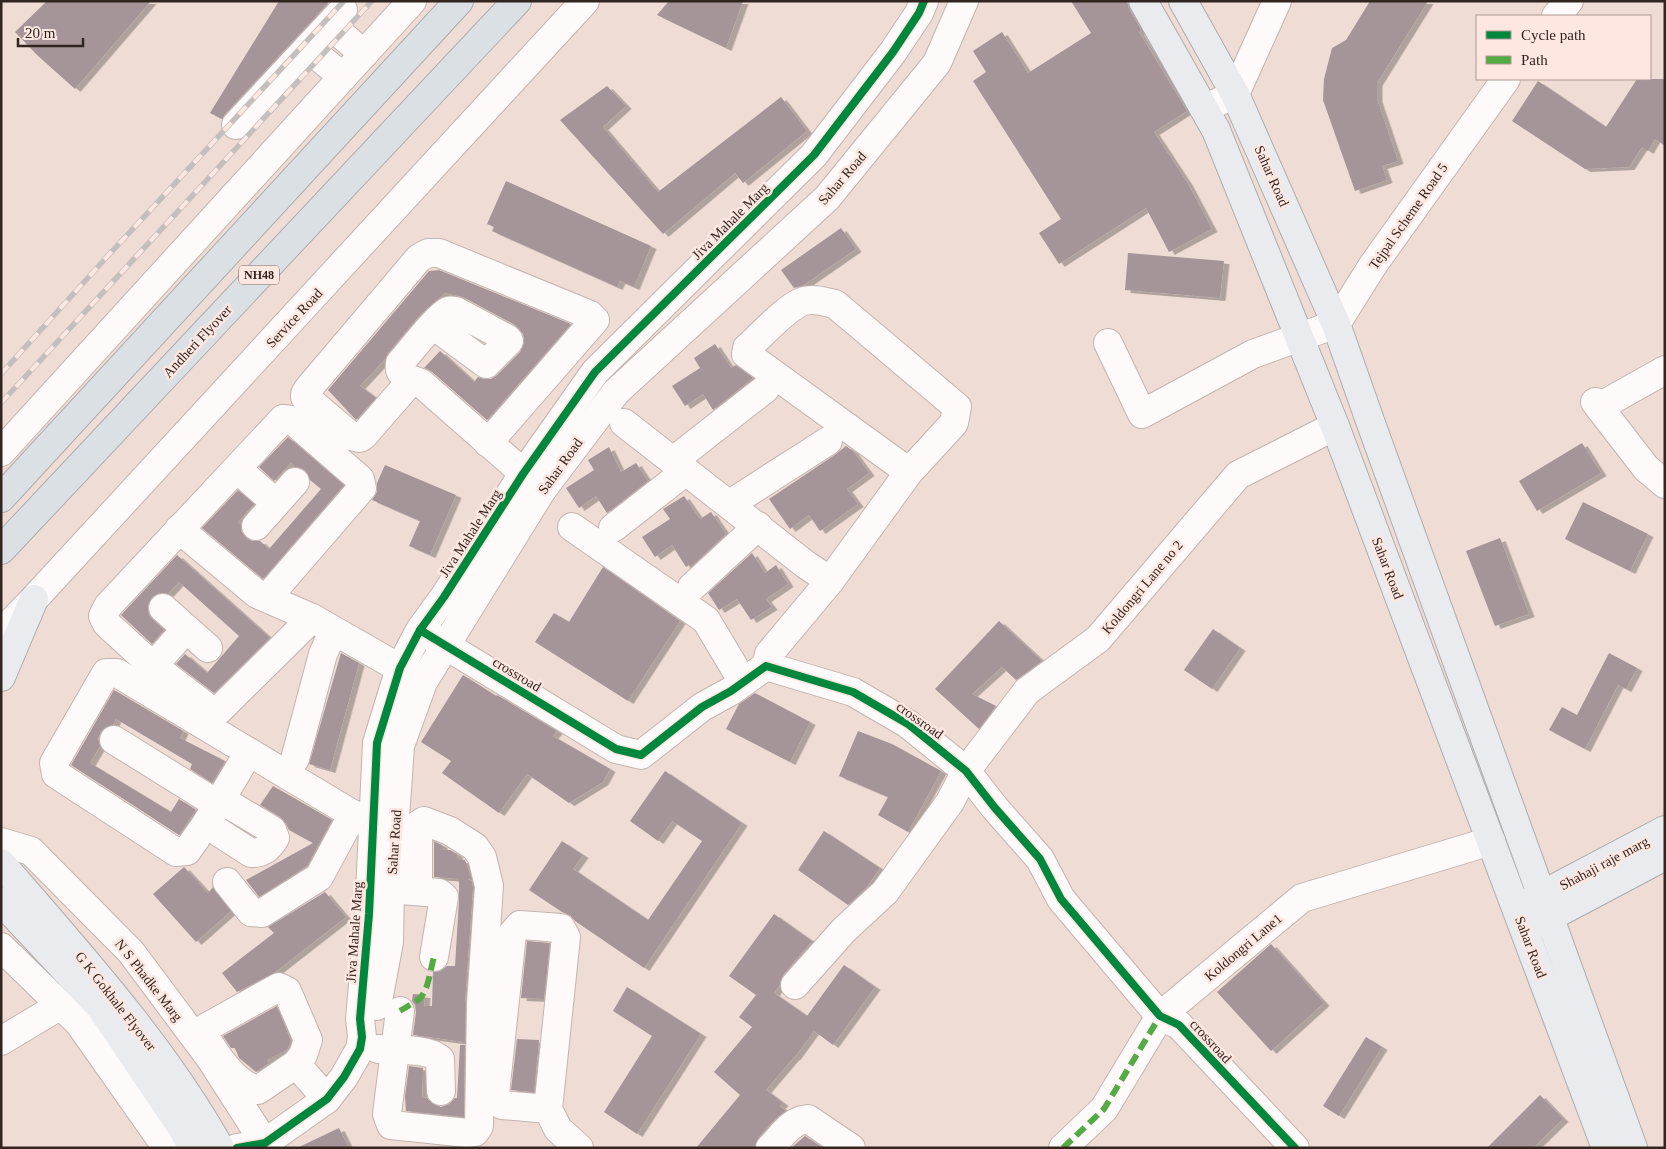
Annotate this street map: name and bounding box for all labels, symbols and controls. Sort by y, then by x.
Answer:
scale bar [18,15,82,47]
legend [1476,15,1651,80]
text: 20 m [25,25,56,41]
text: Cycle path [1521,27,1586,43]
text: Path [1521,52,1548,68]
street label: Sahar Road [1251,143,1292,209]
street label: Sahar Road [815,149,869,208]
street label: Tejpal Scheme Road 5 [1366,160,1451,272]
street label: Jiva Mahale Marg [689,180,772,263]
road number: NH48 [239,266,279,284]
street label: Service Road [263,286,325,351]
street label: Andheri Flyover [160,302,235,380]
street label: Sahar Road [535,436,586,497]
street label: Jiva Mahale Marg [436,487,504,580]
street label: Sahar Road [1369,535,1406,601]
street label: Koldongri Lane no 2 [1099,538,1186,637]
street label: crossroad [490,654,544,695]
street label: crossroad [893,699,946,742]
street label: Sahar Road [385,809,404,875]
street label: Shahaji raje marg [1557,834,1651,893]
street label: Jiva Mahale Marg [343,881,366,983]
street label: Koldongri Lane1 [1202,911,1285,984]
street label: Sahar Road [1512,914,1549,980]
street label: N S Phadke Marg [112,936,185,1024]
street label: G K Gokhale Flyover [72,949,159,1054]
street label: crossroad [1187,1017,1234,1066]

